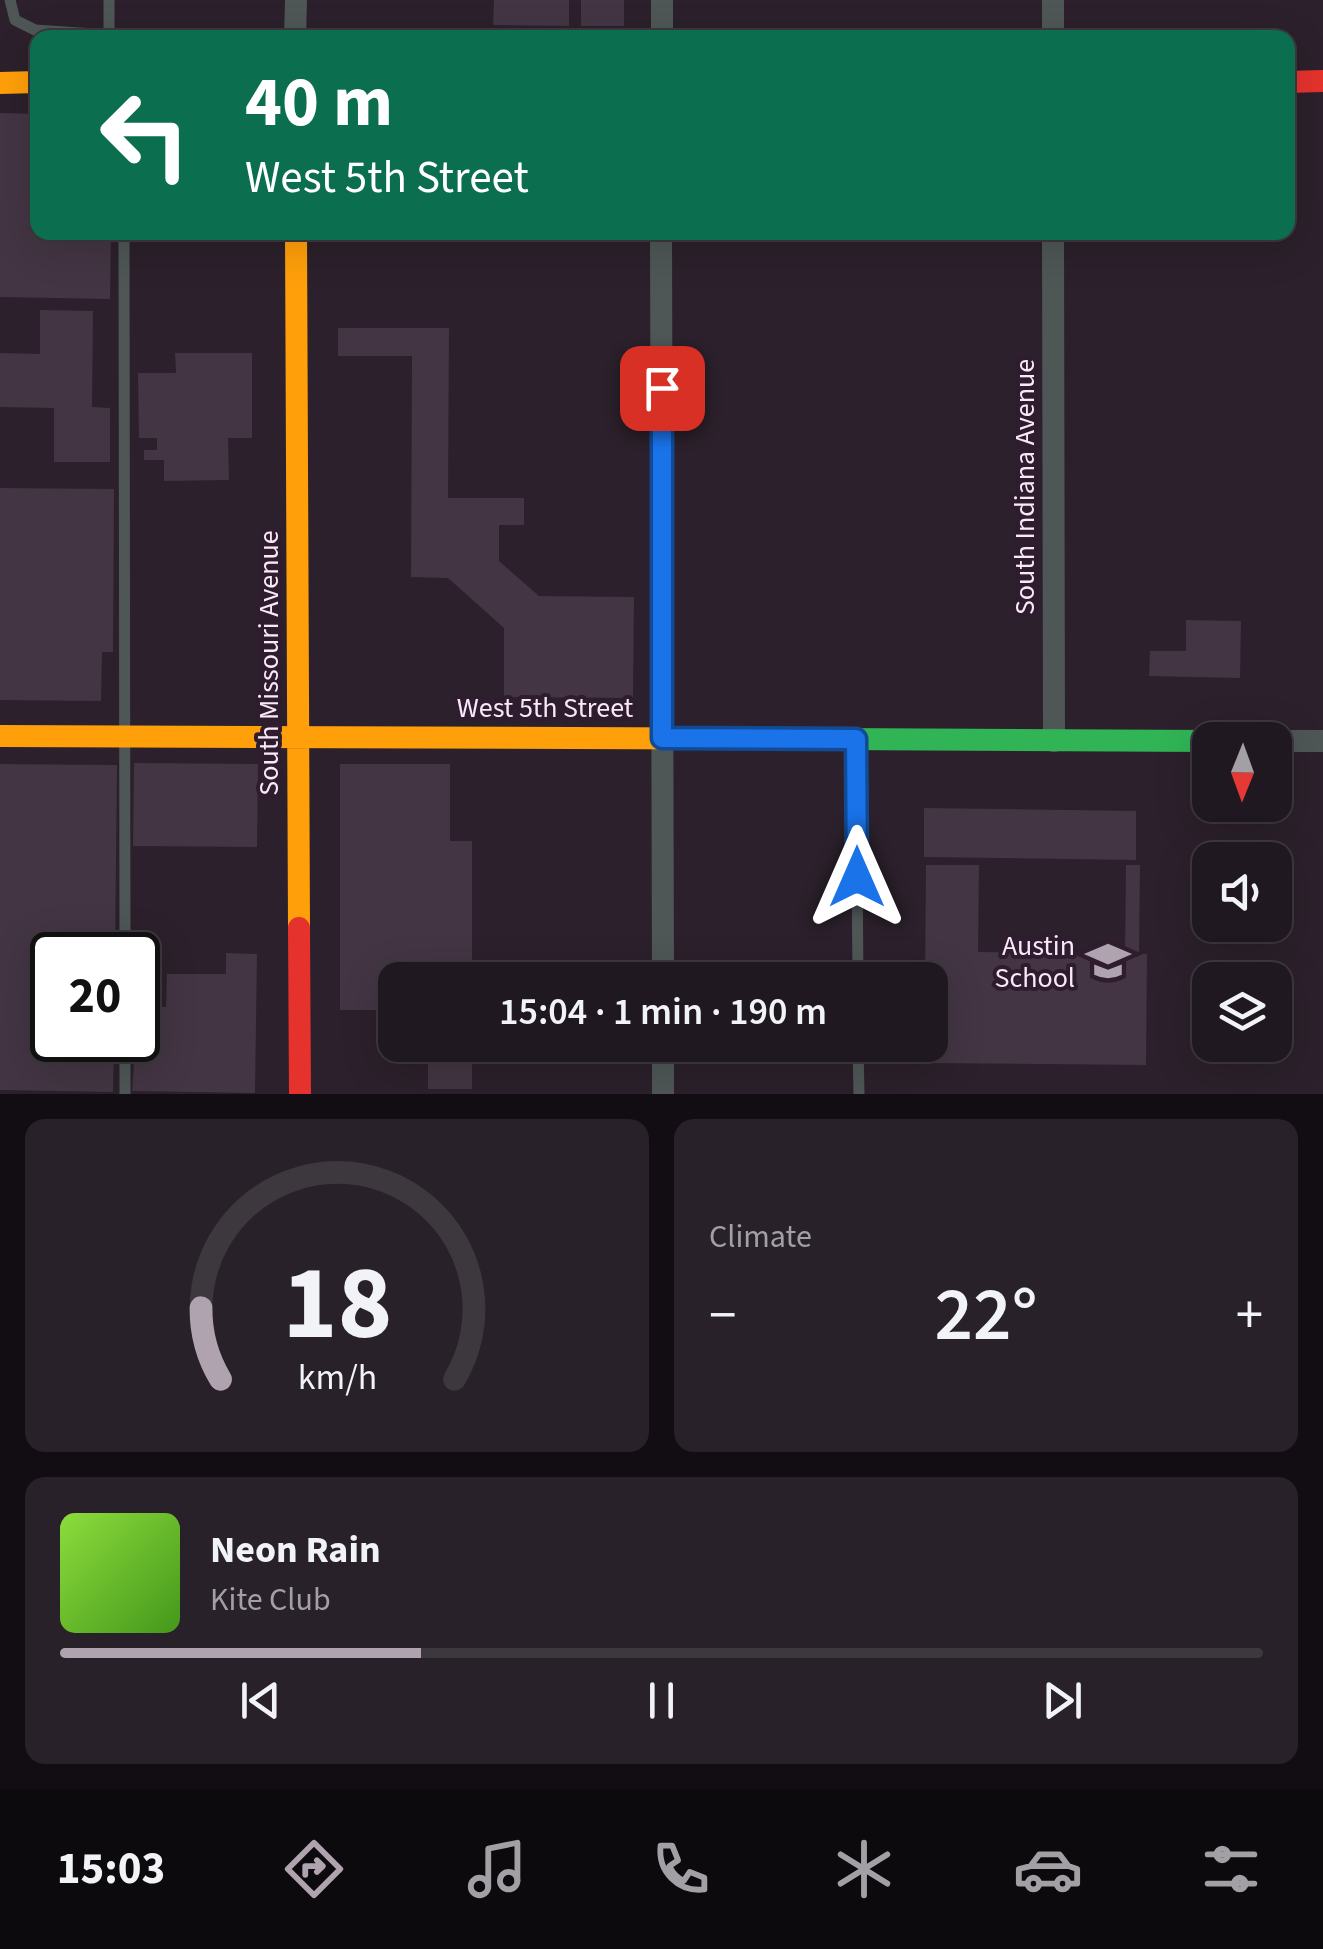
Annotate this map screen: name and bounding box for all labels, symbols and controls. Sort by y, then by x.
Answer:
text: 40 m [245,53,393,153]
icon: left [80,70,210,200]
text: West 5th Street [245,146,529,210]
pin [620,346,705,431]
street label: South Indiana Avenue [1005,359,1045,615]
icon: arrive [635,361,690,416]
street label: South Missouri Avenue [249,530,289,796]
street label: West 5th Street [457,688,634,728]
north arrow [1192,722,1292,822]
map controls [1192,722,1292,1062]
position arrow [805,825,909,929]
button: sound [1192,842,1292,942]
place label: Austin School [995,926,1075,998]
speed limit sign: 20 [30,932,160,1062]
school or university icon: Austin School [1084,937,1132,985]
button: layers [1192,962,1292,1062]
text: 15:04 · 1 min · 190 m [499,985,827,1039]
text: Climate [709,1214,812,1260]
text: 18 [282,1231,392,1379]
text: 22° [934,1262,1038,1369]
text: − [709,1277,736,1355]
text: + [1236,1277,1263,1355]
text: km/h [297,1352,377,1403]
text: Neon Rain [210,1523,381,1577]
text: Kite Club [210,1577,331,1623]
icon: previous [233,1673,288,1728]
icon: pause [634,1673,689,1728]
icon: next [1035,1673,1090,1728]
icon: directions [279,1834,349,1904]
icon: music [462,1834,532,1904]
icon: phone [646,1834,716,1904]
icon: climate [829,1834,899,1904]
icon: car [1013,1834,1083,1904]
icon: filters [1196,1834,1266,1904]
text: 15:03 [57,1837,165,1901]

